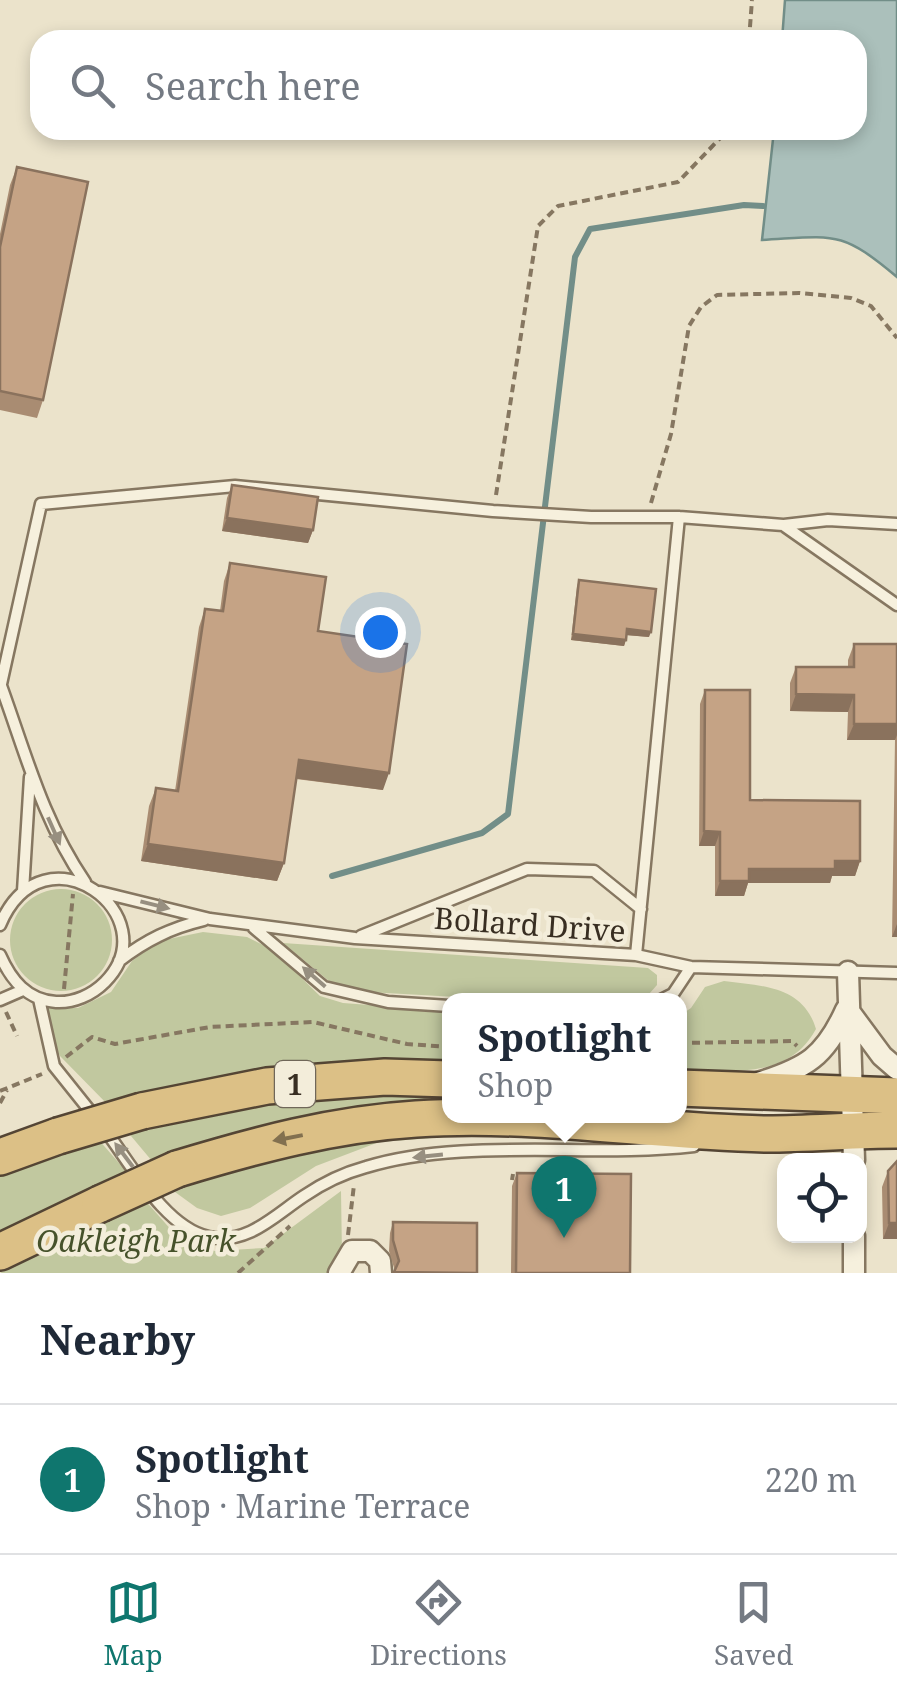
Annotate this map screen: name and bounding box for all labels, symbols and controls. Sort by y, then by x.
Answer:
search box [30,30,867,140]
icon: search [65,58,120,113]
text: Search here [145,59,361,111]
your location [355,607,406,658]
one-way arrow [46,816,62,846]
street label: Bollard Drive [433,897,627,951]
one-way arrow [140,898,171,913]
one-way arrow [302,966,327,988]
popup [442,993,687,1123]
text: Spotlight [477,1011,652,1063]
road number: 1 [275,1061,315,1107]
text: Shop [477,1063,553,1106]
one-way arrow [273,1130,304,1146]
one-way arrow [114,1142,134,1168]
one-way arrow [411,1148,443,1164]
map controls [777,1153,867,1243]
button: locate [777,1153,867,1243]
pin: 1 [532,1156,596,1238]
park label: Oakleigh Park [36,1220,237,1261]
text: Nearby [40,1310,195,1367]
text: Spotlight [135,1432,309,1484]
text: 1 [63,1458,82,1501]
text: 220 m [765,1458,857,1501]
text: Shop · Marine Terrace [135,1484,470,1527]
tab: Map [104,1575,163,1673]
tab: Directions [370,1575,507,1673]
tab: Saved [714,1575,793,1673]

